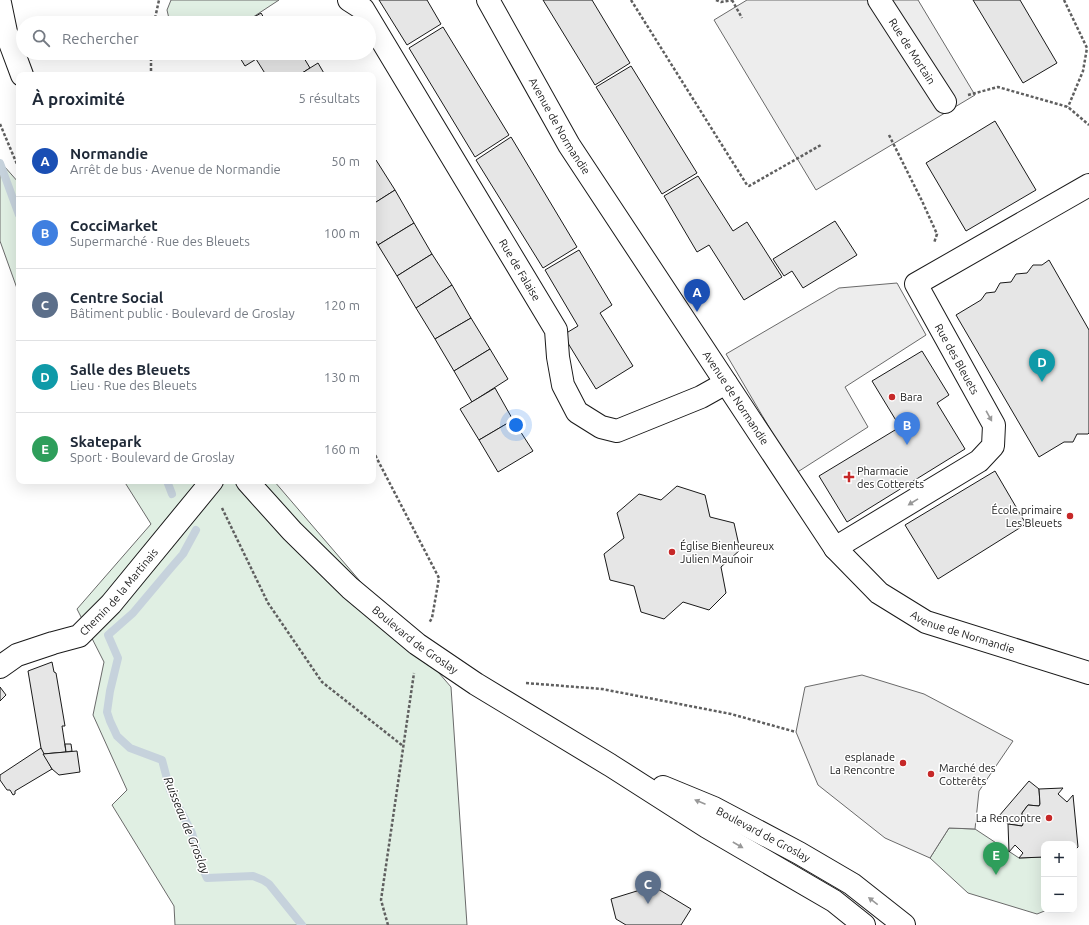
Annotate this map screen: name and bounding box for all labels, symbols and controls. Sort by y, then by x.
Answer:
search box [16,16,376,60]
street label: Rue de Mortain [886,16,938,86]
icon: search [30,27,52,49]
text: Rechercher [62,30,139,47]
street label: Avenue de Normandie [527,76,593,177]
text: À proximité [32,89,125,108]
text: 5 résultats [299,91,360,105]
text: Normandie [70,145,148,162]
text: A [40,154,50,168]
text: 50 m [331,154,360,168]
text: Arrêt de bus · Avenue de Normandie [70,162,281,176]
text: CocciMarket [70,217,158,234]
text: B [41,226,49,240]
text: 100 m [324,226,360,240]
text: Supermarché · Rue des Bleuets [70,234,250,248]
street label: Rue de Falaise [497,237,543,303]
pin: A [684,279,710,312]
text: Centre Social [70,289,163,306]
text: C [41,298,49,312]
text: 120 m [324,298,360,312]
text: Bâtiment public · Boulevard de Groslay [70,306,295,320]
street label: Rue des Bleuets [933,322,981,397]
street label: Avenue de Normandie [701,349,771,447]
pin: D [1029,349,1055,382]
text: Salle des Bleuets [70,361,190,378]
text: D [40,370,50,384]
text: 130 m [324,370,360,384]
text: Lieu · Rue des Bleuets [70,378,197,392]
place label: Bara [900,391,922,403]
marker: Bara [887,392,897,402]
one-way arrow [986,410,992,421]
pin: B [894,412,920,445]
your location [506,415,526,435]
text: Skatepark [70,433,142,450]
text: E [41,442,49,456]
text: 160 m [324,442,360,456]
text: Sport · Boulevard de Groslay [70,450,235,464]
place label: Pharmacie des Cotterets [857,465,924,490]
marker: Pharmacie des Cotterets [844,472,854,482]
one-way arrow [907,498,919,505]
place label: École primaire Les Bleuets [992,503,1062,529]
marker: École primaire Les Bleuets [1065,511,1075,521]
place label: Église Bienheureux Julien Maunoir [680,539,774,565]
street label: Chemin de la Martinais [77,546,160,638]
marker: Église Bienheureux Julien Maunoir [667,547,677,557]
street label: Boulevard de Groslay [370,603,461,676]
street label: Avenue de Normandie [908,608,1016,655]
place label: esplanade La Rencontre [830,751,895,776]
marker: esplanade La Rencontre [898,758,908,768]
place label: Marché des Cotterêts [939,762,996,787]
marker: Marché des Cotterêts [926,769,936,779]
water label: Ruisseau de Groslay [162,775,213,876]
one-way arrow [693,799,705,805]
street label: Boulevard de Groslay [714,804,813,865]
place label: La Rencontre [976,812,1041,824]
marker: La Rencontre [1044,813,1054,823]
map controls [1041,841,1077,913]
button: + [1041,841,1077,877]
one-way arrow [732,842,744,849]
pin: E [983,842,1009,875]
pin: C [635,871,661,904]
button: − [1041,877,1077,913]
one-way arrow [868,897,879,905]

